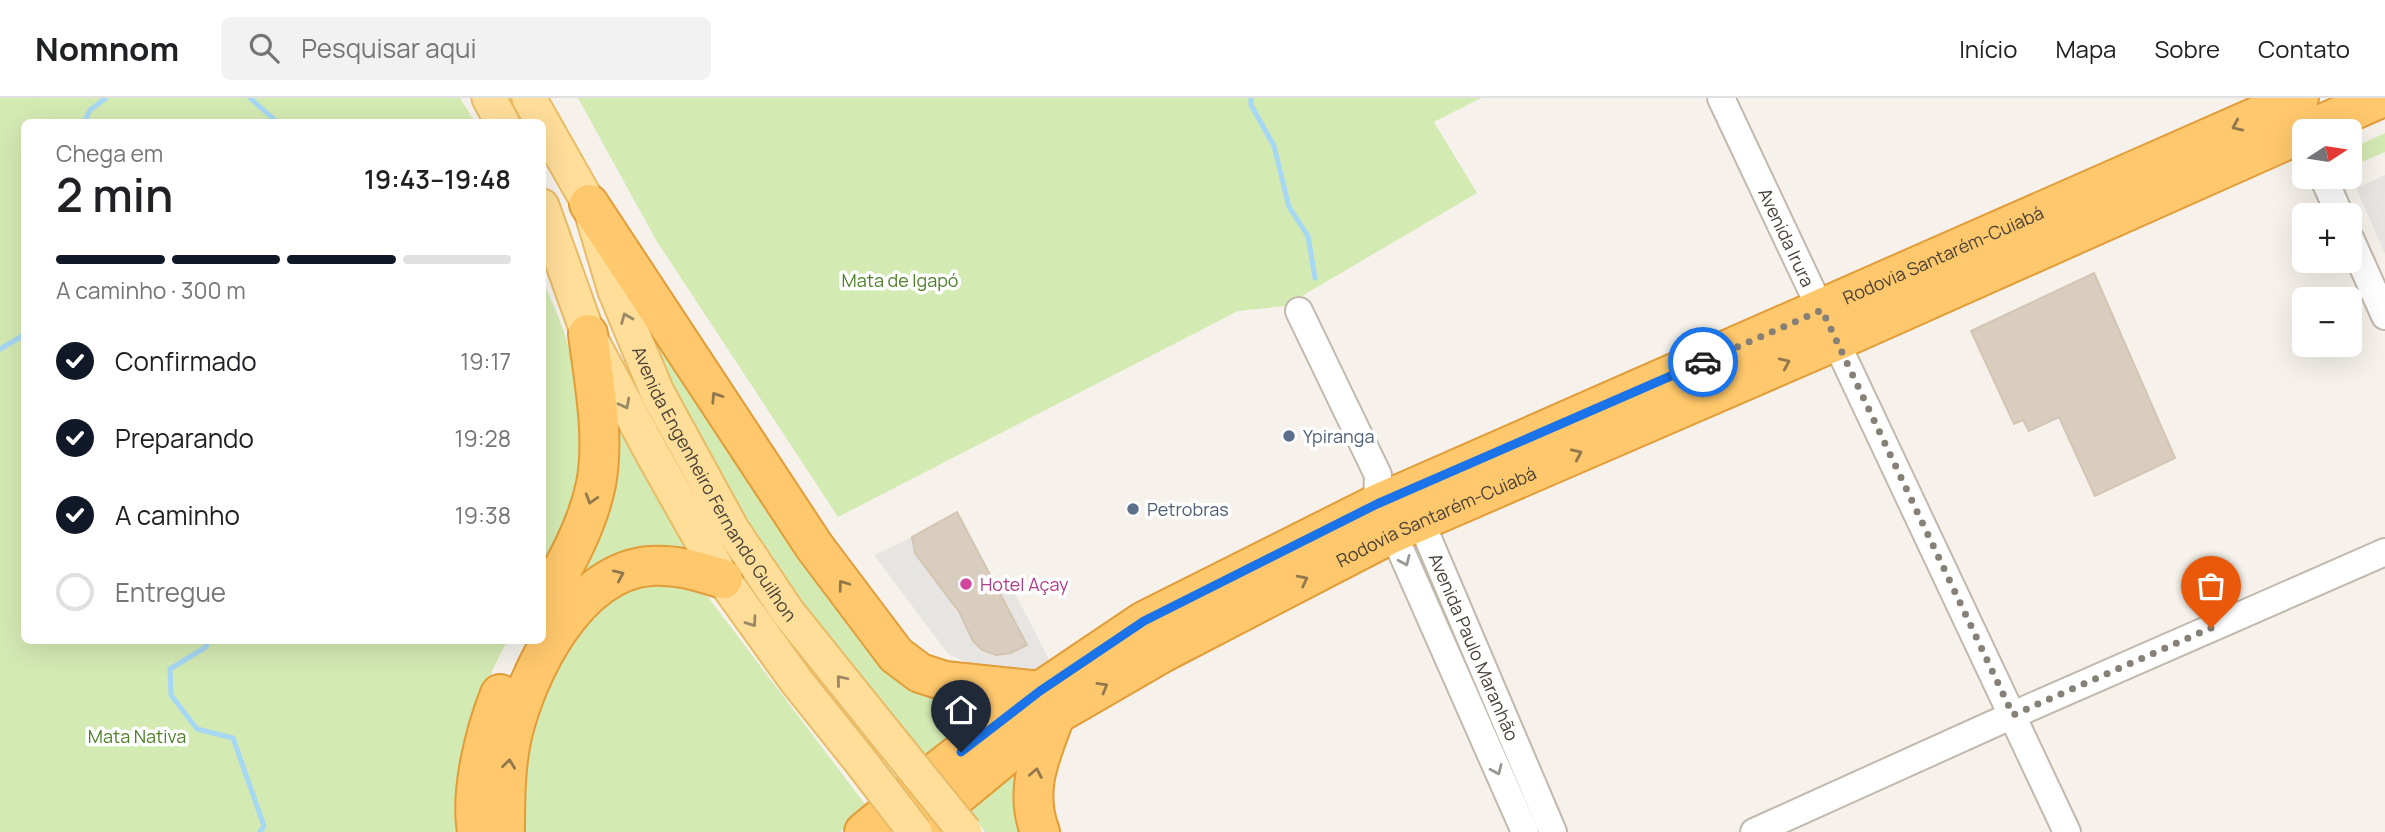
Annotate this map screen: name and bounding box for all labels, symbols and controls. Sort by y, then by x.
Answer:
search box [221,17,711,80]
text: Nomnom [35,26,179,71]
icon: search [245,29,283,67]
text: Pesquisar aqui [301,30,477,66]
text: Início [1959,32,2017,65]
text: Mapa [2055,32,2116,65]
text: Sobre [2154,32,2220,65]
text: Contato [2258,32,2350,65]
one-way arrow [2232,118,2244,132]
north arrow [2292,119,2362,189]
map controls [2292,119,2362,357]
text: Chega em [56,137,163,169]
text: 19:43–19:48 [364,161,511,197]
text: 2 min [56,163,173,226]
street label: Avenida Irura [1753,184,1820,291]
street label: Rodovia Santarém-Cuiabá [1839,200,2047,310]
button: + [2292,203,2362,273]
park label: Mata de Igapó [842,268,958,292]
text: A caminho · 300 m [56,274,246,306]
button: − [2292,287,2362,357]
one-way arrow [620,313,634,325]
courier [1668,327,1738,397]
icon: check [56,342,94,380]
street label: Avenida Engenheiro Fernando Guilhon [627,342,803,626]
text: Confirmado [115,343,257,379]
icon: car [1684,343,1722,381]
text: 19:17 [460,345,511,377]
one-way arrow [1778,357,1791,371]
one-way arrow [712,392,724,405]
one-way arrow [617,397,630,410]
icon: check [56,419,94,457]
text: Preparando [115,420,254,456]
text: 19:28 [454,422,511,454]
place label: Ypiranga [1303,424,1374,448]
marker: Ypiranga [1281,428,1297,444]
one-way arrow [1570,448,1582,462]
street label: Rodovia Santarém-Cuiabá [1332,461,1540,572]
one-way arrow [585,493,600,505]
icon: check [56,496,94,534]
text: A caminho [115,497,240,533]
place label: Petrobras [1147,497,1229,521]
text: 19:38 [455,499,511,531]
marker: Petrobras [1125,501,1141,517]
street label: Avenida Paulo Maranhão [1424,549,1525,744]
one-way arrow [1397,555,1411,567]
pin [2181,556,2241,628]
icon: bag [2192,567,2230,605]
one-way arrow [612,569,624,583]
place label: Hotel Açay [980,572,1069,596]
text: Entregue [115,574,226,610]
one-way arrow [1296,574,1309,588]
marker: Hotel Açay [958,576,974,592]
one-way arrow [839,580,851,593]
one-way arrow [744,614,756,627]
one-way arrow [837,676,849,689]
pin [931,680,991,752]
one-way arrow [1096,682,1108,695]
icon: home [942,691,980,729]
park label: Mata Nativa [88,724,186,748]
one-way arrow [501,758,516,770]
one-way arrow [1489,762,1503,775]
one-way arrow [1028,767,1043,779]

